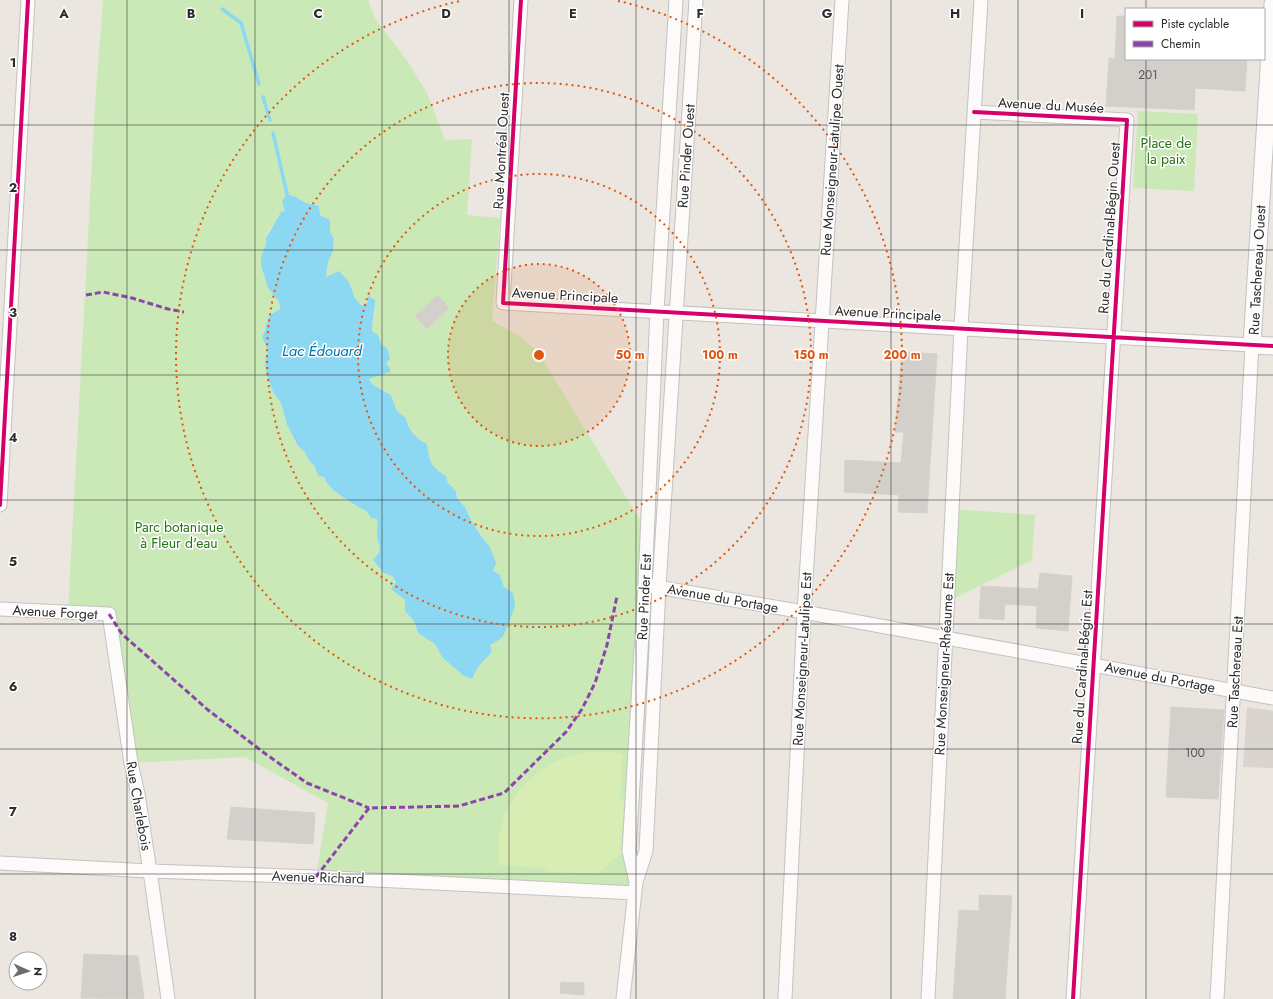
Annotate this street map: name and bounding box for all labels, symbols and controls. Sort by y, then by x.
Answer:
text: A [58,4,69,23]
text: B [187,4,196,23]
text: C [313,4,323,23]
text: D [441,4,451,23]
text: E [569,4,577,23]
text: F [696,4,704,23]
text: G [822,4,833,23]
text: H [950,4,960,23]
text: I [1080,4,1084,23]
legend [1125,8,1265,60]
text: Piste cyclable [1161,15,1229,33]
text: Chemin [1161,35,1200,53]
text: 1 [10,53,16,72]
street label: Rue Monseigneur-Latulipe Ouest [815,63,849,256]
house number: 201 [1138,66,1158,84]
street label: Rue Montréal Ouest [488,91,514,210]
street label: Avenue du Musée [998,92,1104,118]
street label: Rue Pinder Ouest [672,103,700,209]
park label: Place de la paix [1141,133,1191,169]
street label: Rue du Cardinal-Bégin Ouest [1093,141,1125,314]
text: 2 [9,178,17,197]
street label: Rue Taschereau Ouest [1244,204,1270,335]
street label: Avenue Principale [511,282,619,308]
street label: Avenue Principale [834,300,942,326]
text: 3 [9,303,17,322]
water label: Lac Édouard [282,340,363,362]
text: 50 m [615,346,645,364]
text: 100 m [702,346,738,364]
text: 150 m [793,346,829,364]
text: 200 m [883,346,921,364]
centre of rings [532,348,546,362]
text: 4 [8,428,18,447]
park label: Parc botanique à Fleur d'eau [135,517,223,553]
text: 5 [9,552,17,571]
street label: Rue Pinder Est [632,553,656,641]
street label: Rue Monseigneur-Latulipe Est [787,571,817,746]
street label: Rue Monseigneur-Rhéaume Est [929,572,959,756]
street label: Avenue du Portage [666,578,780,618]
street label: Rue du Cardinal-Bégin Est [1067,589,1097,745]
street label: Avenue Forget [12,600,99,624]
street label: Rue Taschereau Est [1222,615,1248,729]
street label: Avenue du Portage [1103,656,1217,698]
text: 6 [9,677,18,696]
house number: 100 [1185,744,1205,762]
street label: Rue Charlebois [121,760,157,853]
text: 7 [9,802,17,821]
street label: Avenue Richard [271,865,365,889]
text: 8 [9,927,17,946]
north arrow [8,951,48,991]
text: N [30,967,46,976]

